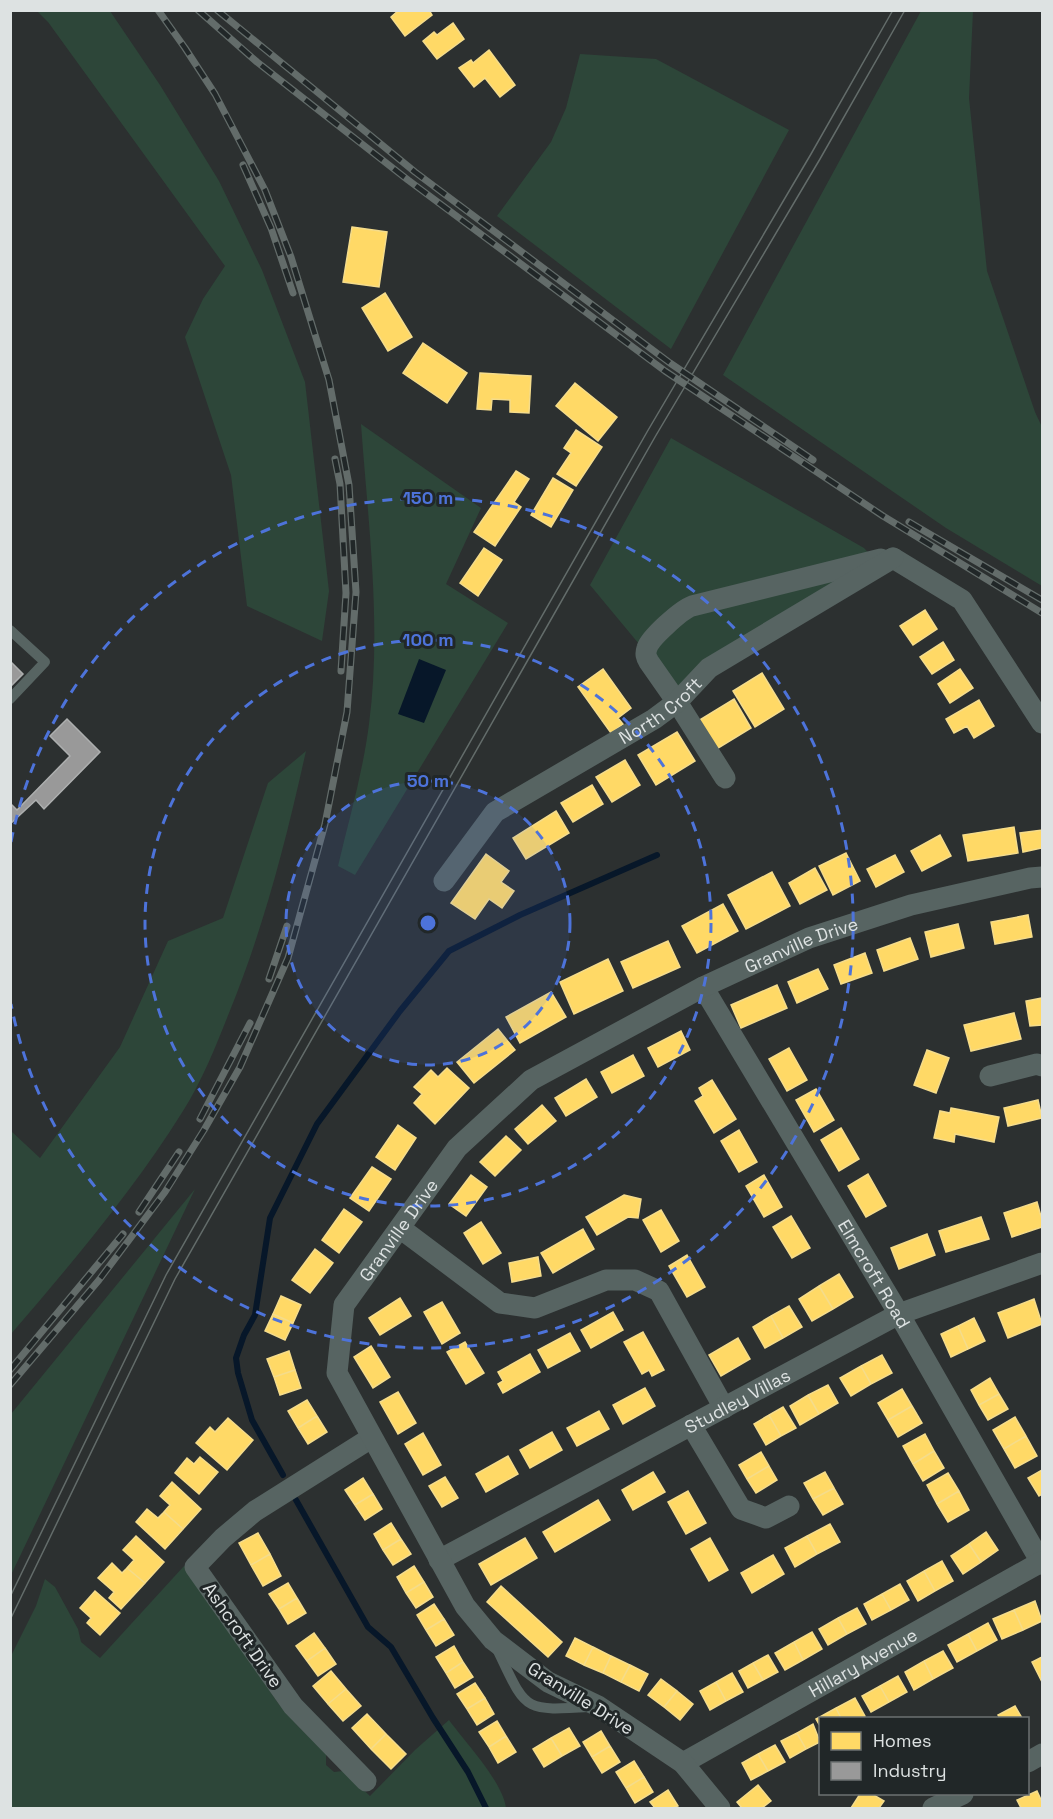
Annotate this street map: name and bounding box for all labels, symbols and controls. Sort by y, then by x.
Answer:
text: 150 m [403,486,453,509]
text: 100 m [402,628,454,651]
street label: North Croft [614,672,706,749]
text: 50 m [407,769,449,792]
street label: Granville Drive [740,911,861,978]
centre of rings [418,913,438,933]
street label: Granville Drive [353,1174,443,1286]
street label: Elmcroft Road [833,1215,916,1332]
street label: Studley Villas [680,1363,794,1438]
street label: Ashcroft Drive [198,1578,288,1692]
street label: Hillary Avenue [804,1622,921,1702]
street label: Granville Drive [524,1656,638,1740]
legend [819,1717,1029,1795]
text: Homes [873,1729,932,1752]
text: Industry [873,1759,946,1782]

